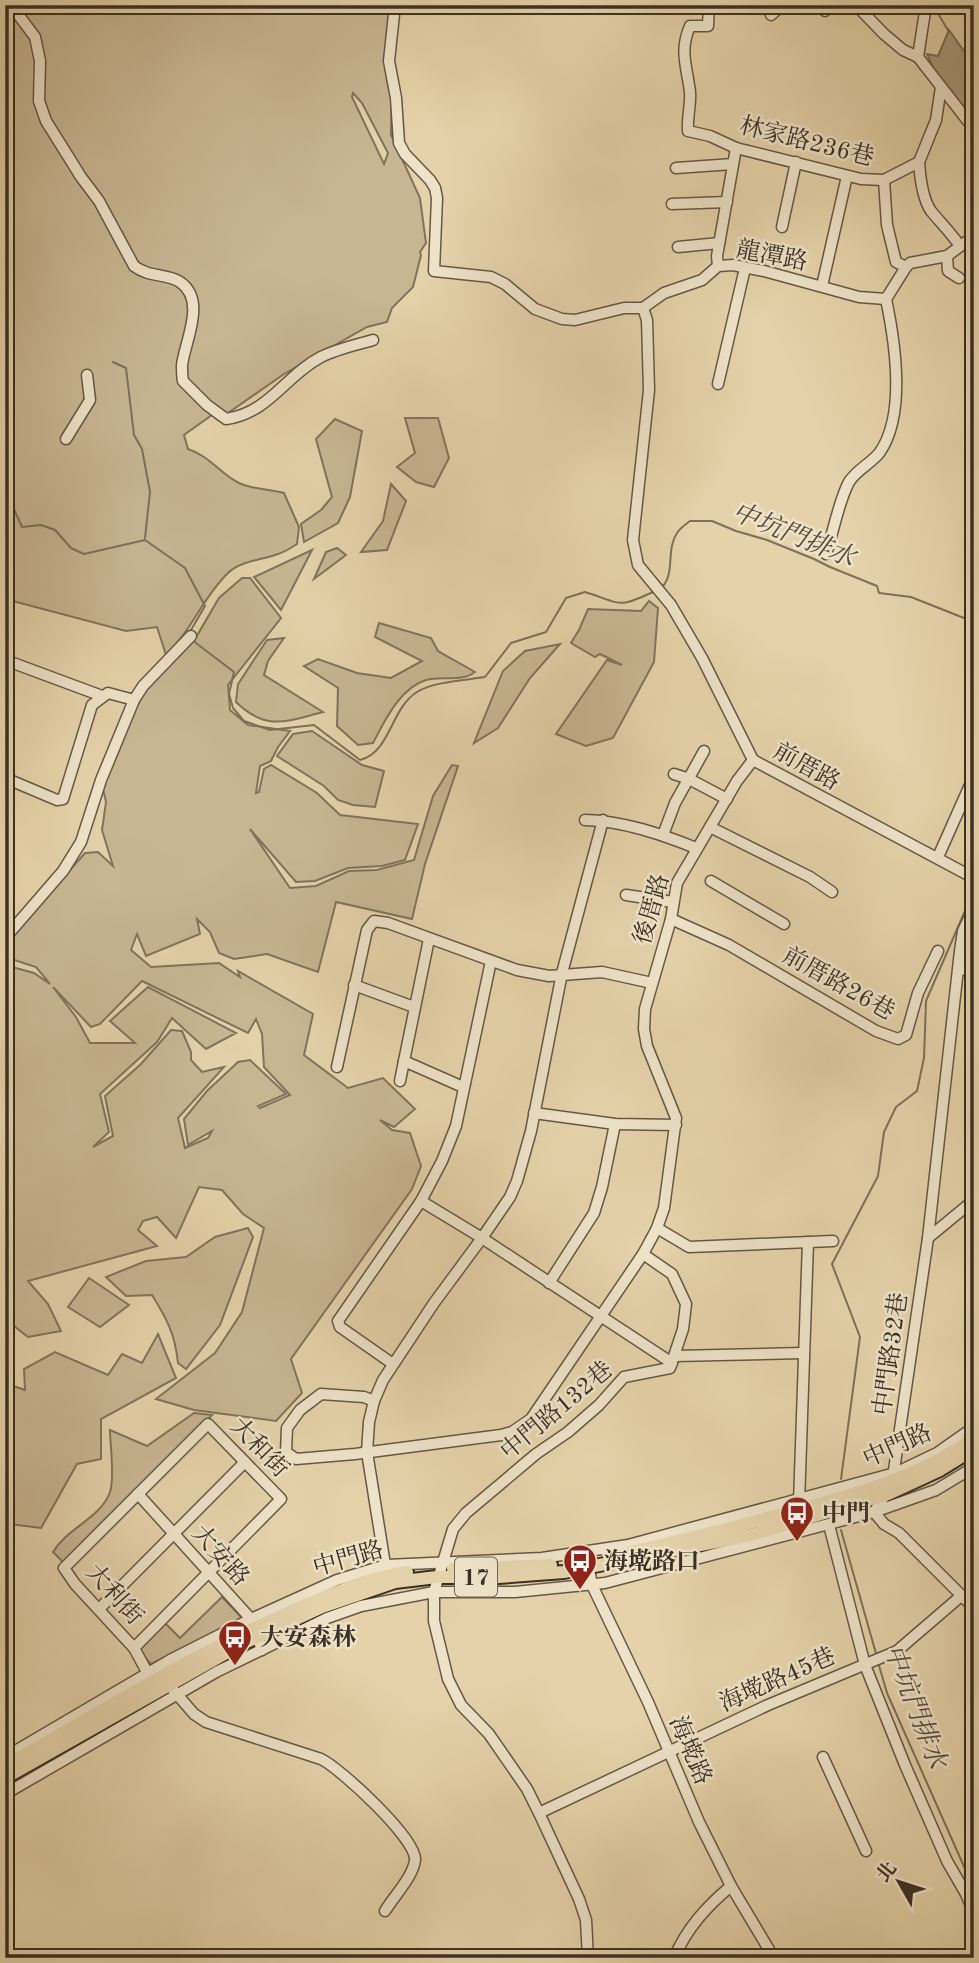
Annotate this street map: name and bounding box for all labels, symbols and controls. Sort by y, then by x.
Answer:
street label: 林家路236巷 [737,112,877,171]
street label: 龍潭路 [734,235,810,276]
water label: 中坑門排水 [728,498,862,573]
street label: 前厝路 [769,737,845,796]
street label: 後厝路 [629,871,674,947]
street label: 前厝路26巷 [778,942,899,1025]
street label: 中門路32巷 [869,1291,912,1417]
street label: 中門路132巷 [495,1356,618,1465]
street label: 大和街 [225,1412,294,1483]
street label: 中門路 [859,1418,936,1472]
bus stop icon: 中門 [778,1494,816,1543]
place label: 中門 [822,1500,870,1527]
street label: 大安路 [187,1520,255,1591]
street label: 中門路 [310,1536,386,1581]
bus stop icon: 海墘路口 [561,1542,599,1591]
place label: 海墘路口 [604,1548,700,1575]
road number: 17 [455,1558,497,1596]
street label: 大利街 [81,1559,149,1630]
bus stop icon: 大安森林 [216,1618,254,1667]
place label: 大安森林 [260,1624,356,1651]
water label: 中坑門排水 [879,1641,953,1775]
street label: 海墘路45巷 [715,1642,839,1717]
street label: 海墘路 [664,1712,717,1789]
north arrow [864,1848,934,1918]
text: 北 [873,1858,901,1886]

